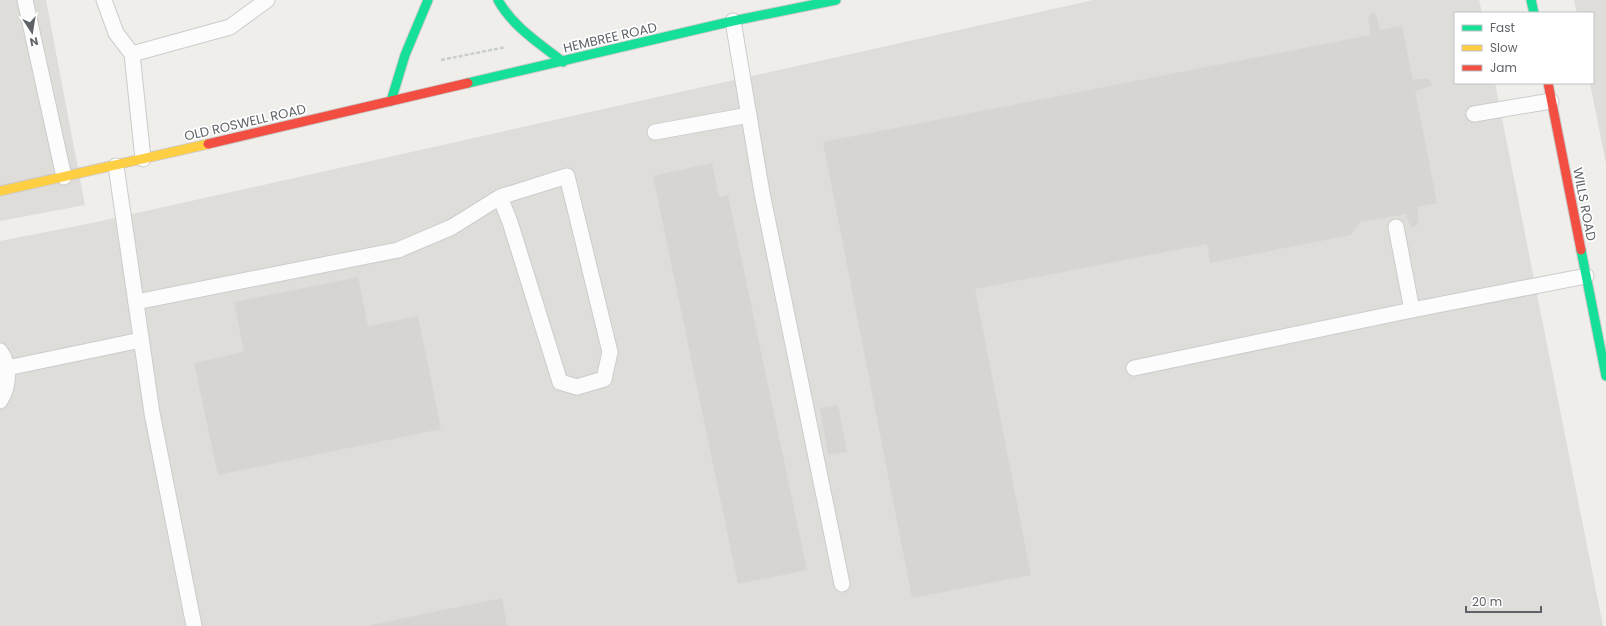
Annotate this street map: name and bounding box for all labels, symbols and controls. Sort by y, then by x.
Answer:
north arrow [12,12,52,52]
legend [1454,12,1594,84]
street label: HEMBREE ROAD [561,17,659,57]
text: Fast [1490,19,1515,36]
text: N [28,33,40,50]
text: Slow [1490,39,1518,56]
text: Jam [1490,59,1517,76]
street label: OLD ROSWELL ROAD [182,99,308,146]
street label: WILLS ROAD [1568,166,1601,242]
scale bar [1466,588,1541,614]
text: 20 m [1472,593,1502,610]

